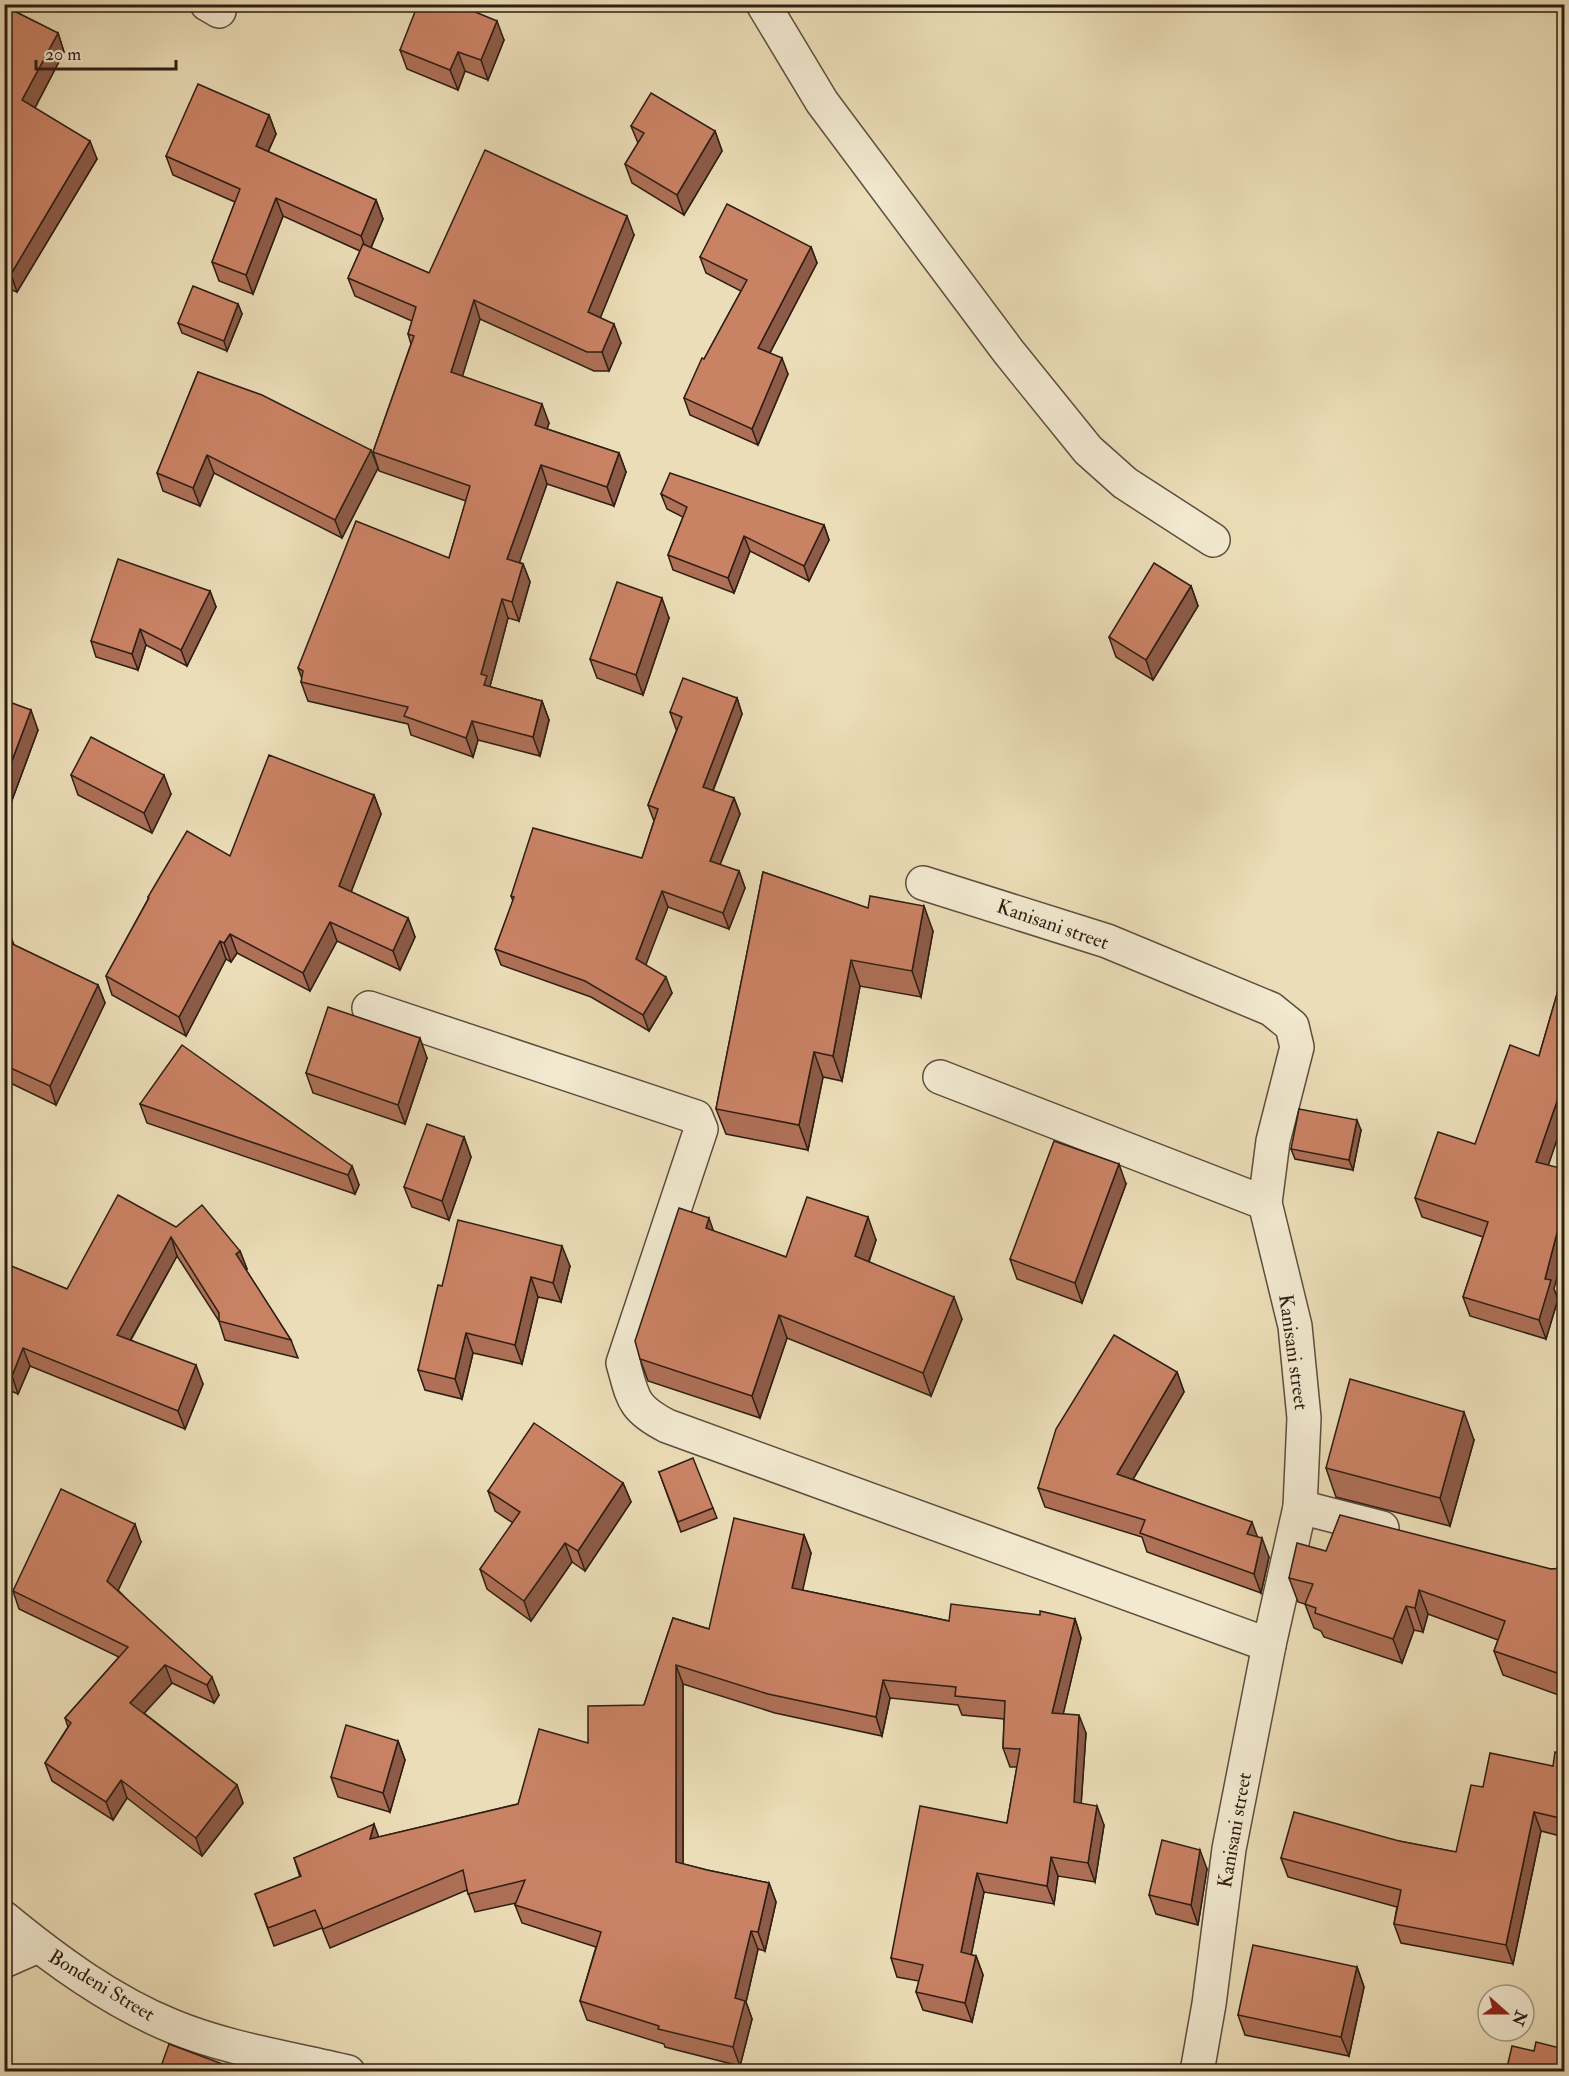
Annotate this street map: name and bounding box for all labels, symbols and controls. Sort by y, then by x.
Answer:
scale bar [36,33,176,71]
text: 20 m [45,43,81,66]
street label: Kanisani street [994,894,1113,955]
street label: Kanisani street [1273,1293,1314,1412]
street label: Kanisani street [1212,1770,1257,1890]
street label: Bondeni Street [44,1944,160,2027]
north arrow [1476,1983,1536,2043]
text: N [1507,2007,1531,2029]

